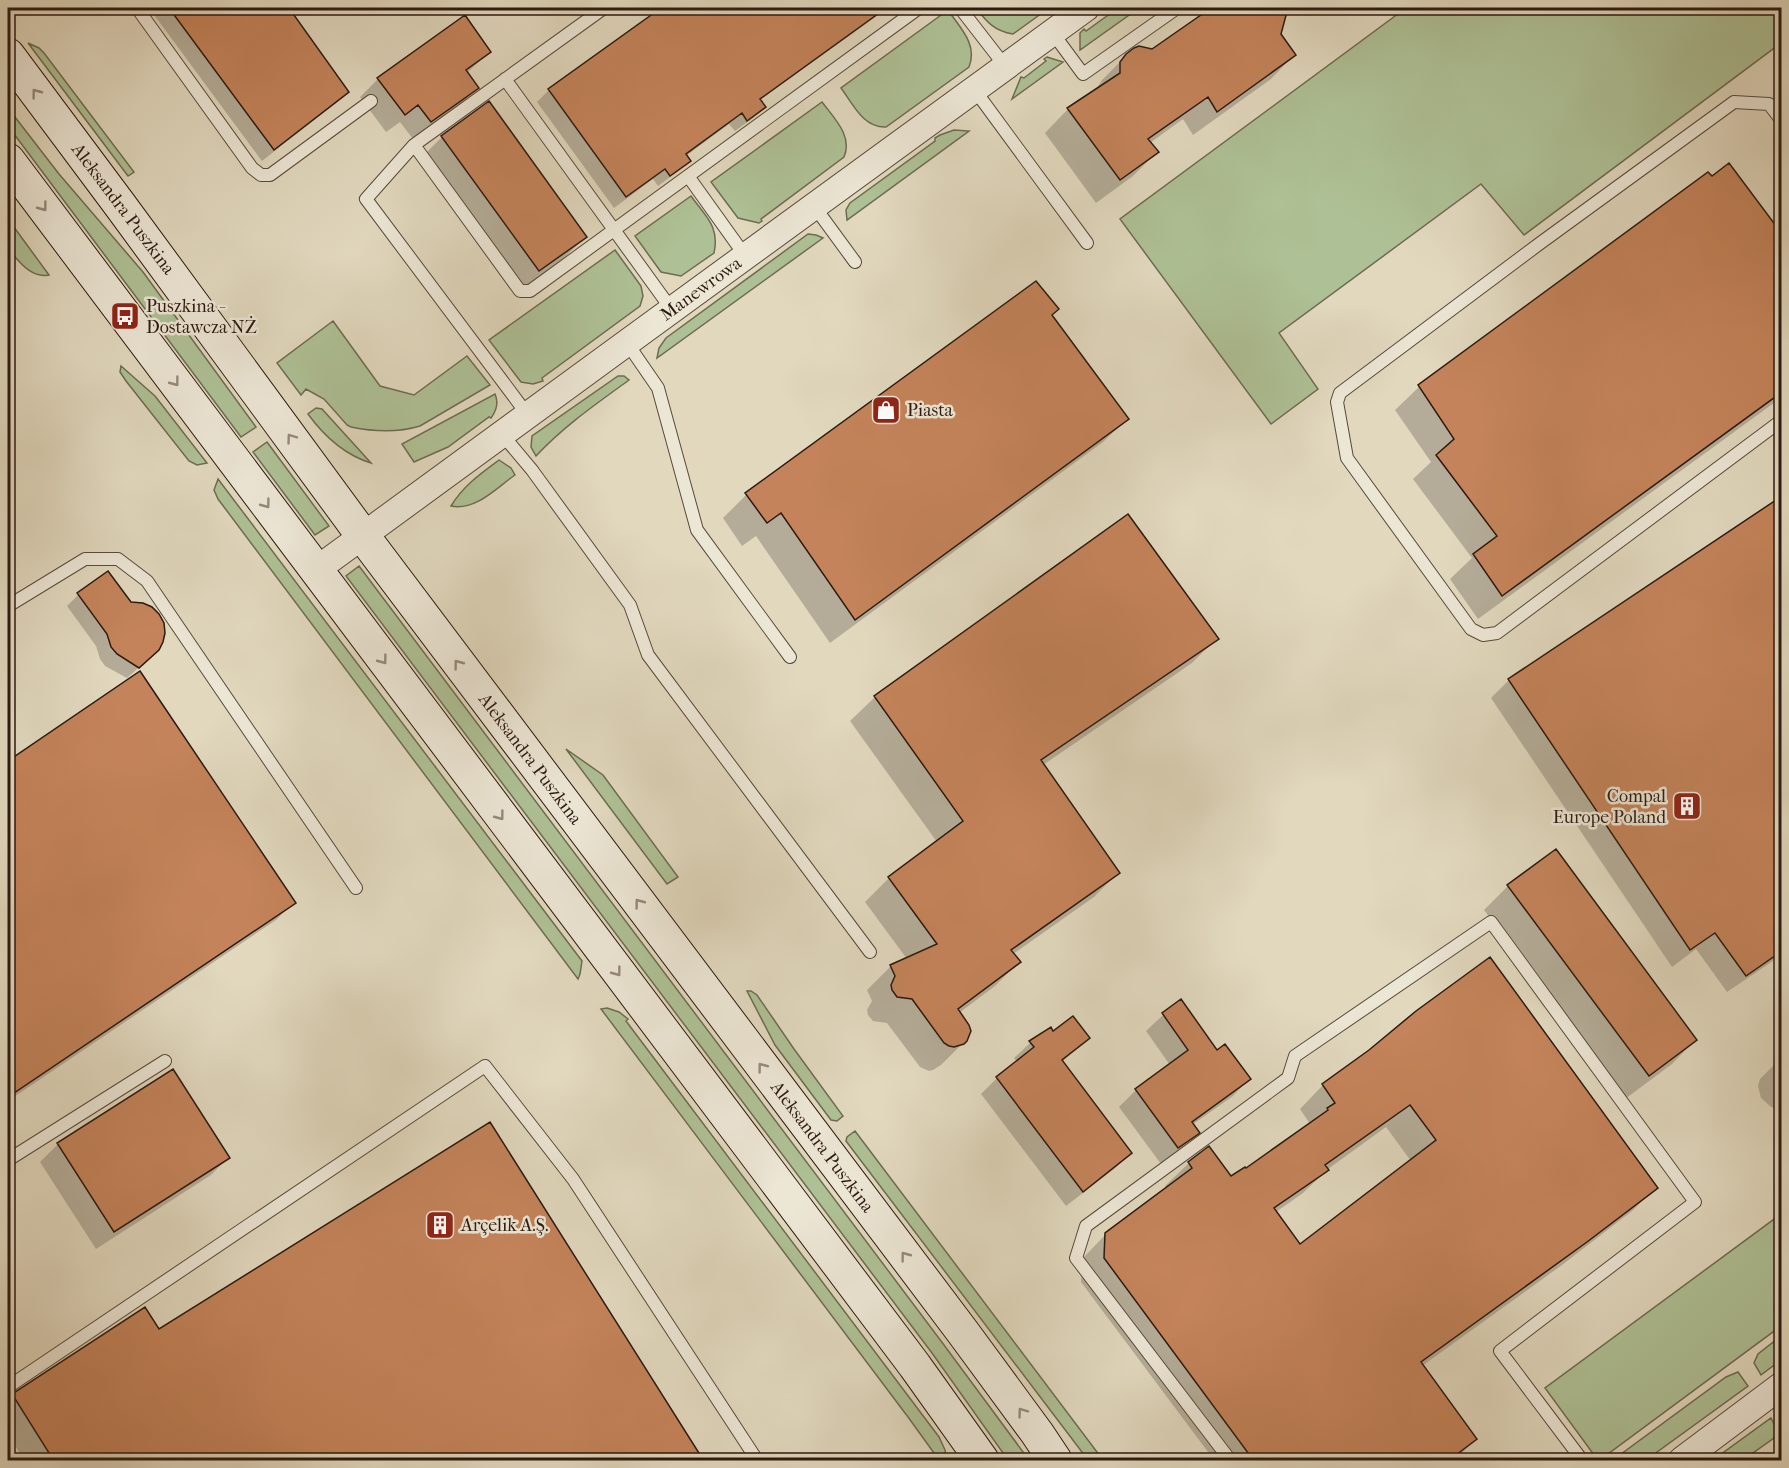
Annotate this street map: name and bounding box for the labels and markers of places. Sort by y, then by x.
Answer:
place label: Puszkina - Dostawcza NŻ [146,296,257,338]
bus stop icon: Puszkina - Dostawcza NŻ [109,300,141,332]
shop icon: Piasta [870,394,902,426]
place label: Piasta [907,400,954,421]
place label: Compal Europe Poland [1553,786,1666,828]
building icon: Compal Europe Poland [1671,790,1703,822]
building icon: Arçelik A.Ş. [424,1209,456,1241]
place label: Arçelik A.Ş. [460,1215,549,1236]

